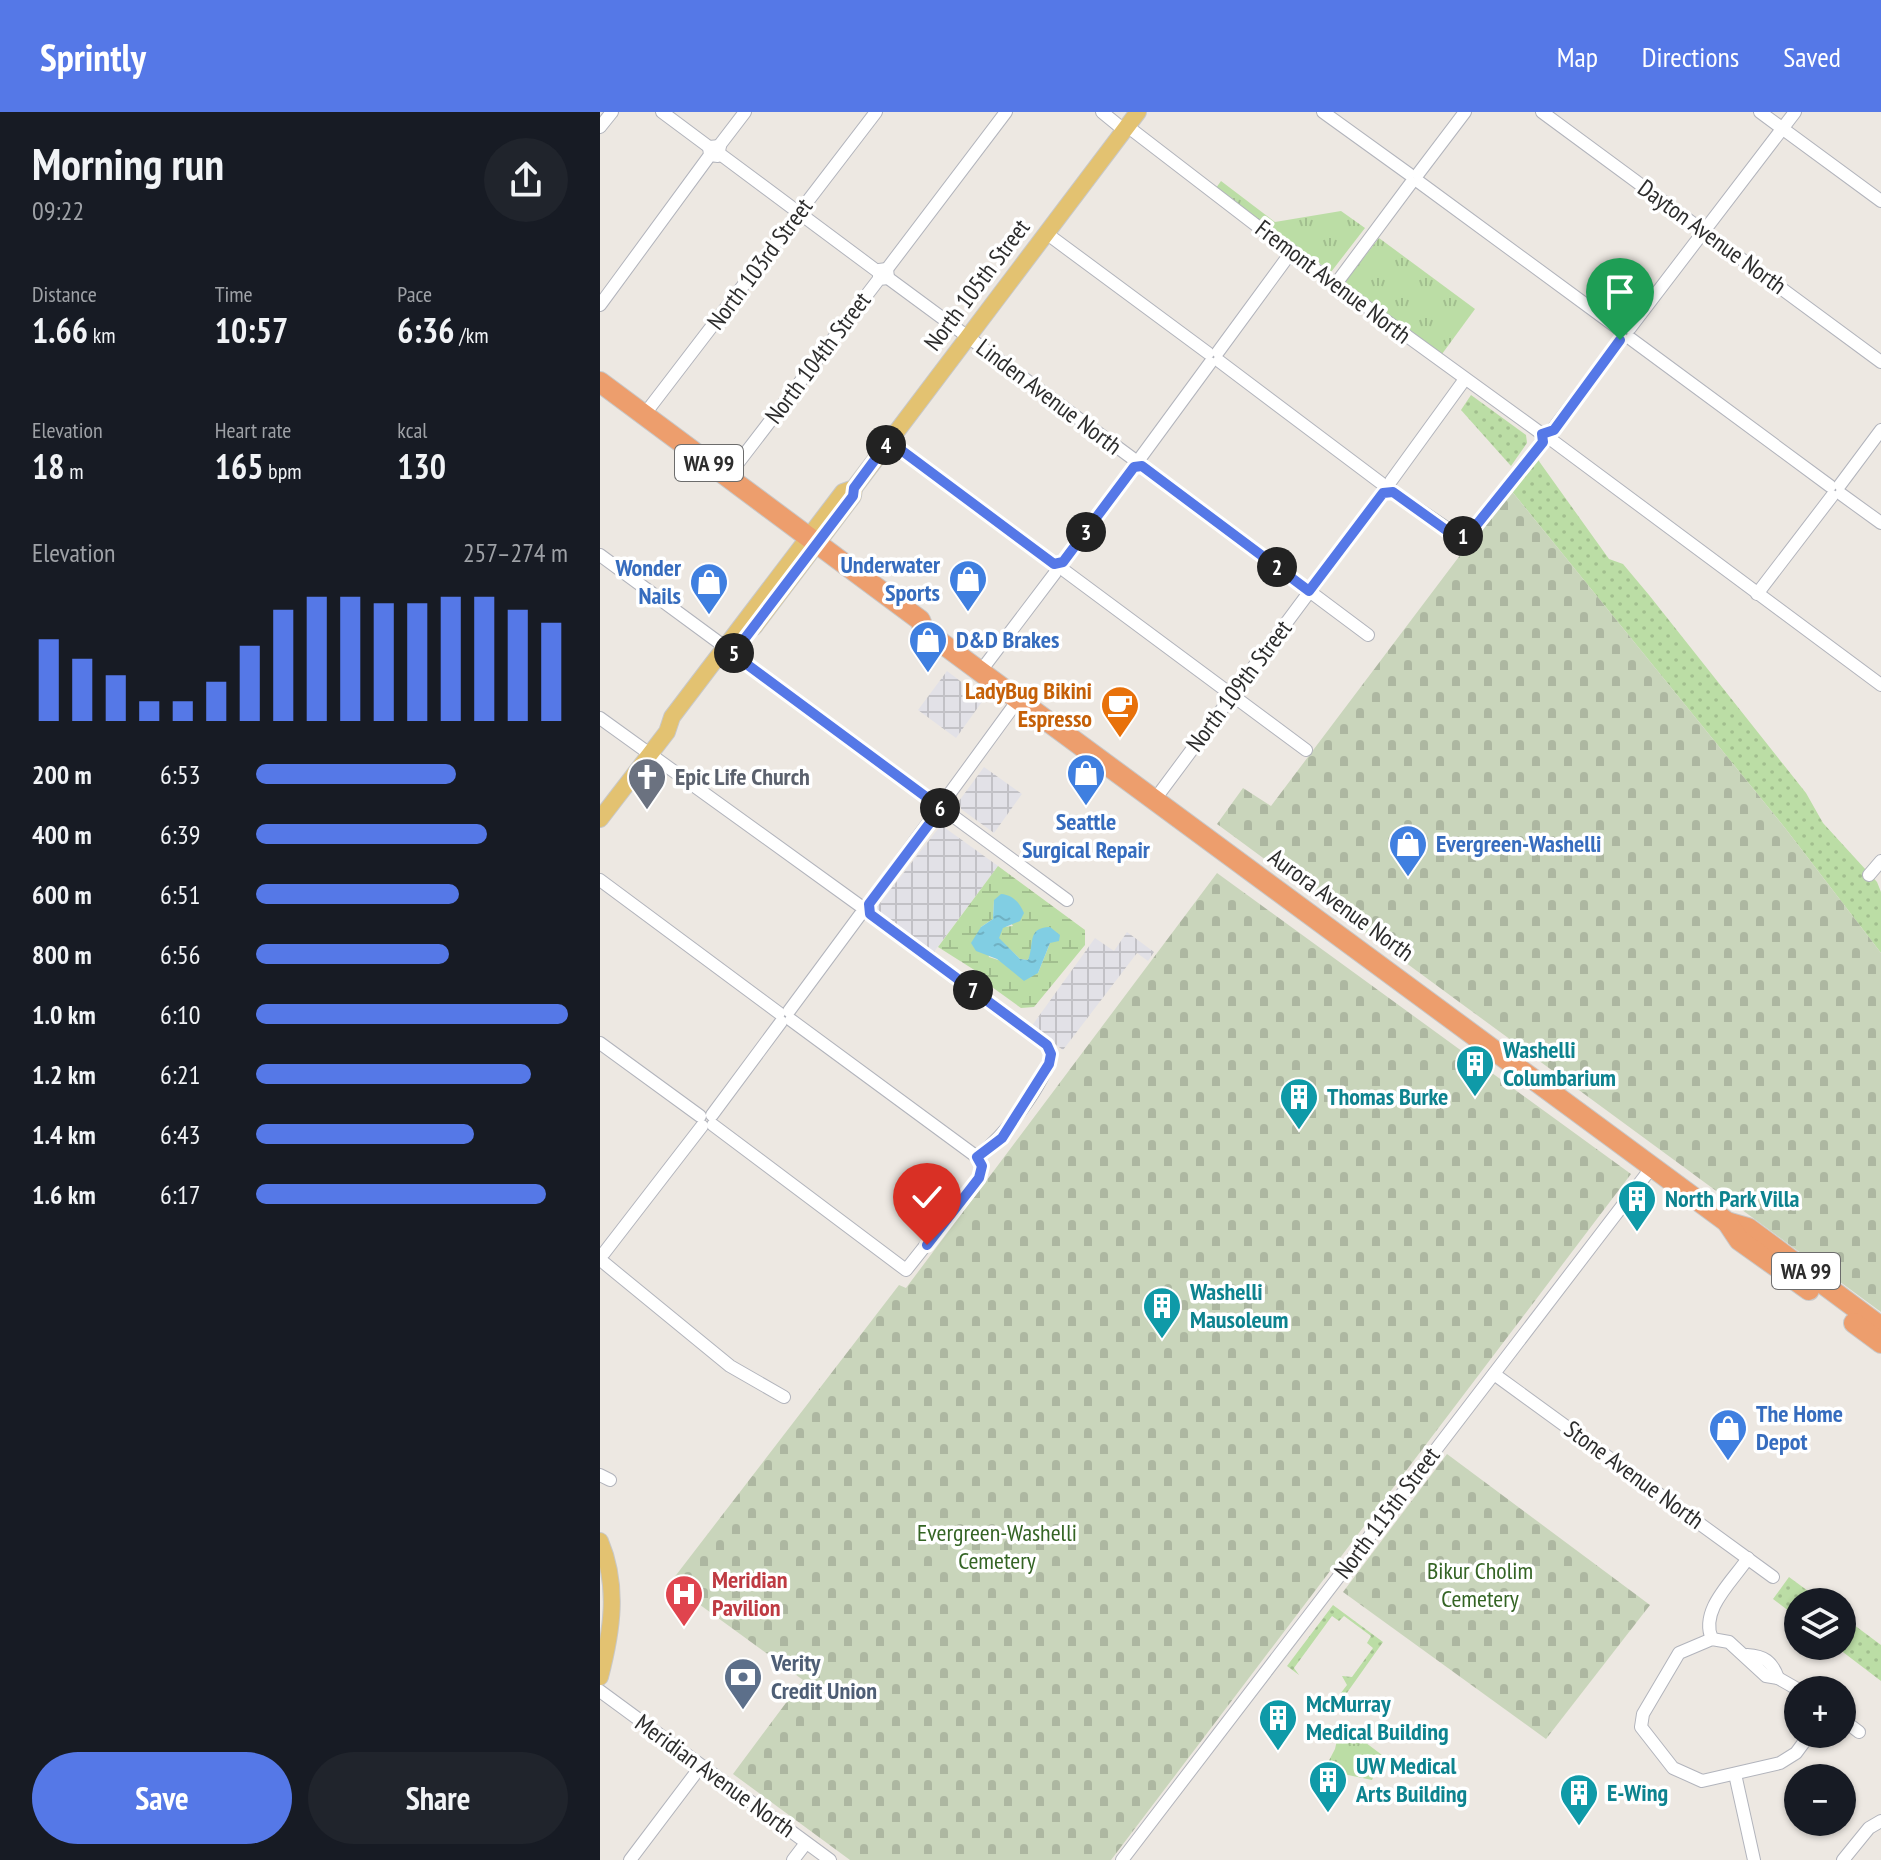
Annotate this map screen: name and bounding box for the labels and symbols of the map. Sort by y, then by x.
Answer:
street label: Dayton Avenue North [1632,172,1793,301]
street label: North 103rd Street [700,191,819,336]
street label: North 105th Street [917,212,1036,357]
street label: Fremont Avenue North [1249,213,1417,350]
pin [1586,258,1654,340]
street label: North 104th Street [758,285,877,430]
street label: Linden Avenue North [970,332,1128,461]
pin: 4 [866,425,906,465]
road number: WA 99 [675,445,743,481]
pin: 3 [1066,512,1106,552]
pin: 1 [1443,516,1483,556]
pin: 2 [1257,547,1297,587]
place label: Underwater Sports [840,549,941,608]
place label: Wonder Nails [614,552,682,611]
shop icon: Underwater Sports [947,558,989,613]
shop icon: Wonder Nails [688,561,730,616]
street label: North 109th Street [1179,613,1298,758]
shop icon: D&D Brakes [907,619,949,674]
place label: D&D Brakes [956,624,1059,655]
pin: 5 [714,633,754,673]
place label: LadyBug Bikini Espresso [965,675,1092,734]
cafe icon: LadyBug Bikini Espresso [1099,684,1141,739]
shop icon: Seattle Surgical Repair [1065,752,1107,807]
church icon: Epic Life Church [626,756,668,811]
place label: Epic Life Church [675,761,810,792]
pin: 6 [920,788,960,828]
place label: Seattle Surgical Repair [1022,806,1151,865]
shop icon: Evergreen-Washelli [1387,823,1429,878]
place label: Evergreen-Washelli [1436,828,1601,859]
street label: Aurora Avenue North [1262,841,1420,968]
pin: 7 [953,970,993,1010]
place label: Washelli Columbarium [1502,1034,1616,1093]
building icon: Washelli Columbarium [1454,1043,1496,1098]
building icon: Thomas Burke [1278,1076,1320,1131]
place label: Thomas Burke [1327,1081,1448,1112]
pin [893,1163,961,1245]
building icon: North Park Villa [1616,1178,1658,1233]
place label: North Park Villa [1665,1183,1800,1214]
road number: WA 99 [1772,1253,1840,1289]
place label: Washelli Mausoleum [1189,1276,1288,1335]
building icon: Washelli Mausoleum [1141,1285,1183,1340]
place label: The Home Depot [1756,1398,1843,1457]
shop icon: The Home Depot [1707,1407,1749,1462]
street label: Stone Avenue North [1558,1413,1710,1536]
street label: North 115th Street [1327,1440,1446,1585]
park label: Evergreen-Washelli Cemetery [917,1517,1077,1576]
park label: Bikur Cholim Cemetery [1427,1555,1533,1614]
place label: Meridian Pavilion [712,1564,787,1623]
hospital icon: Meridian Pavilion [663,1573,705,1628]
place label: Verity Credit Union [770,1647,877,1706]
bank icon: Verity Credit Union [722,1656,764,1711]
place label: McMurray Medical Building [1306,1688,1449,1747]
building icon: McMurray Medical Building [1257,1697,1299,1752]
street label: Meridian Avenue North [629,1707,801,1844]
place label: UW Medical Arts Building [1355,1750,1467,1809]
building icon: UW Medical Arts Building [1307,1759,1349,1814]
building icon: E-Wing [1558,1772,1600,1827]
place label: E-Wing [1607,1777,1668,1808]

